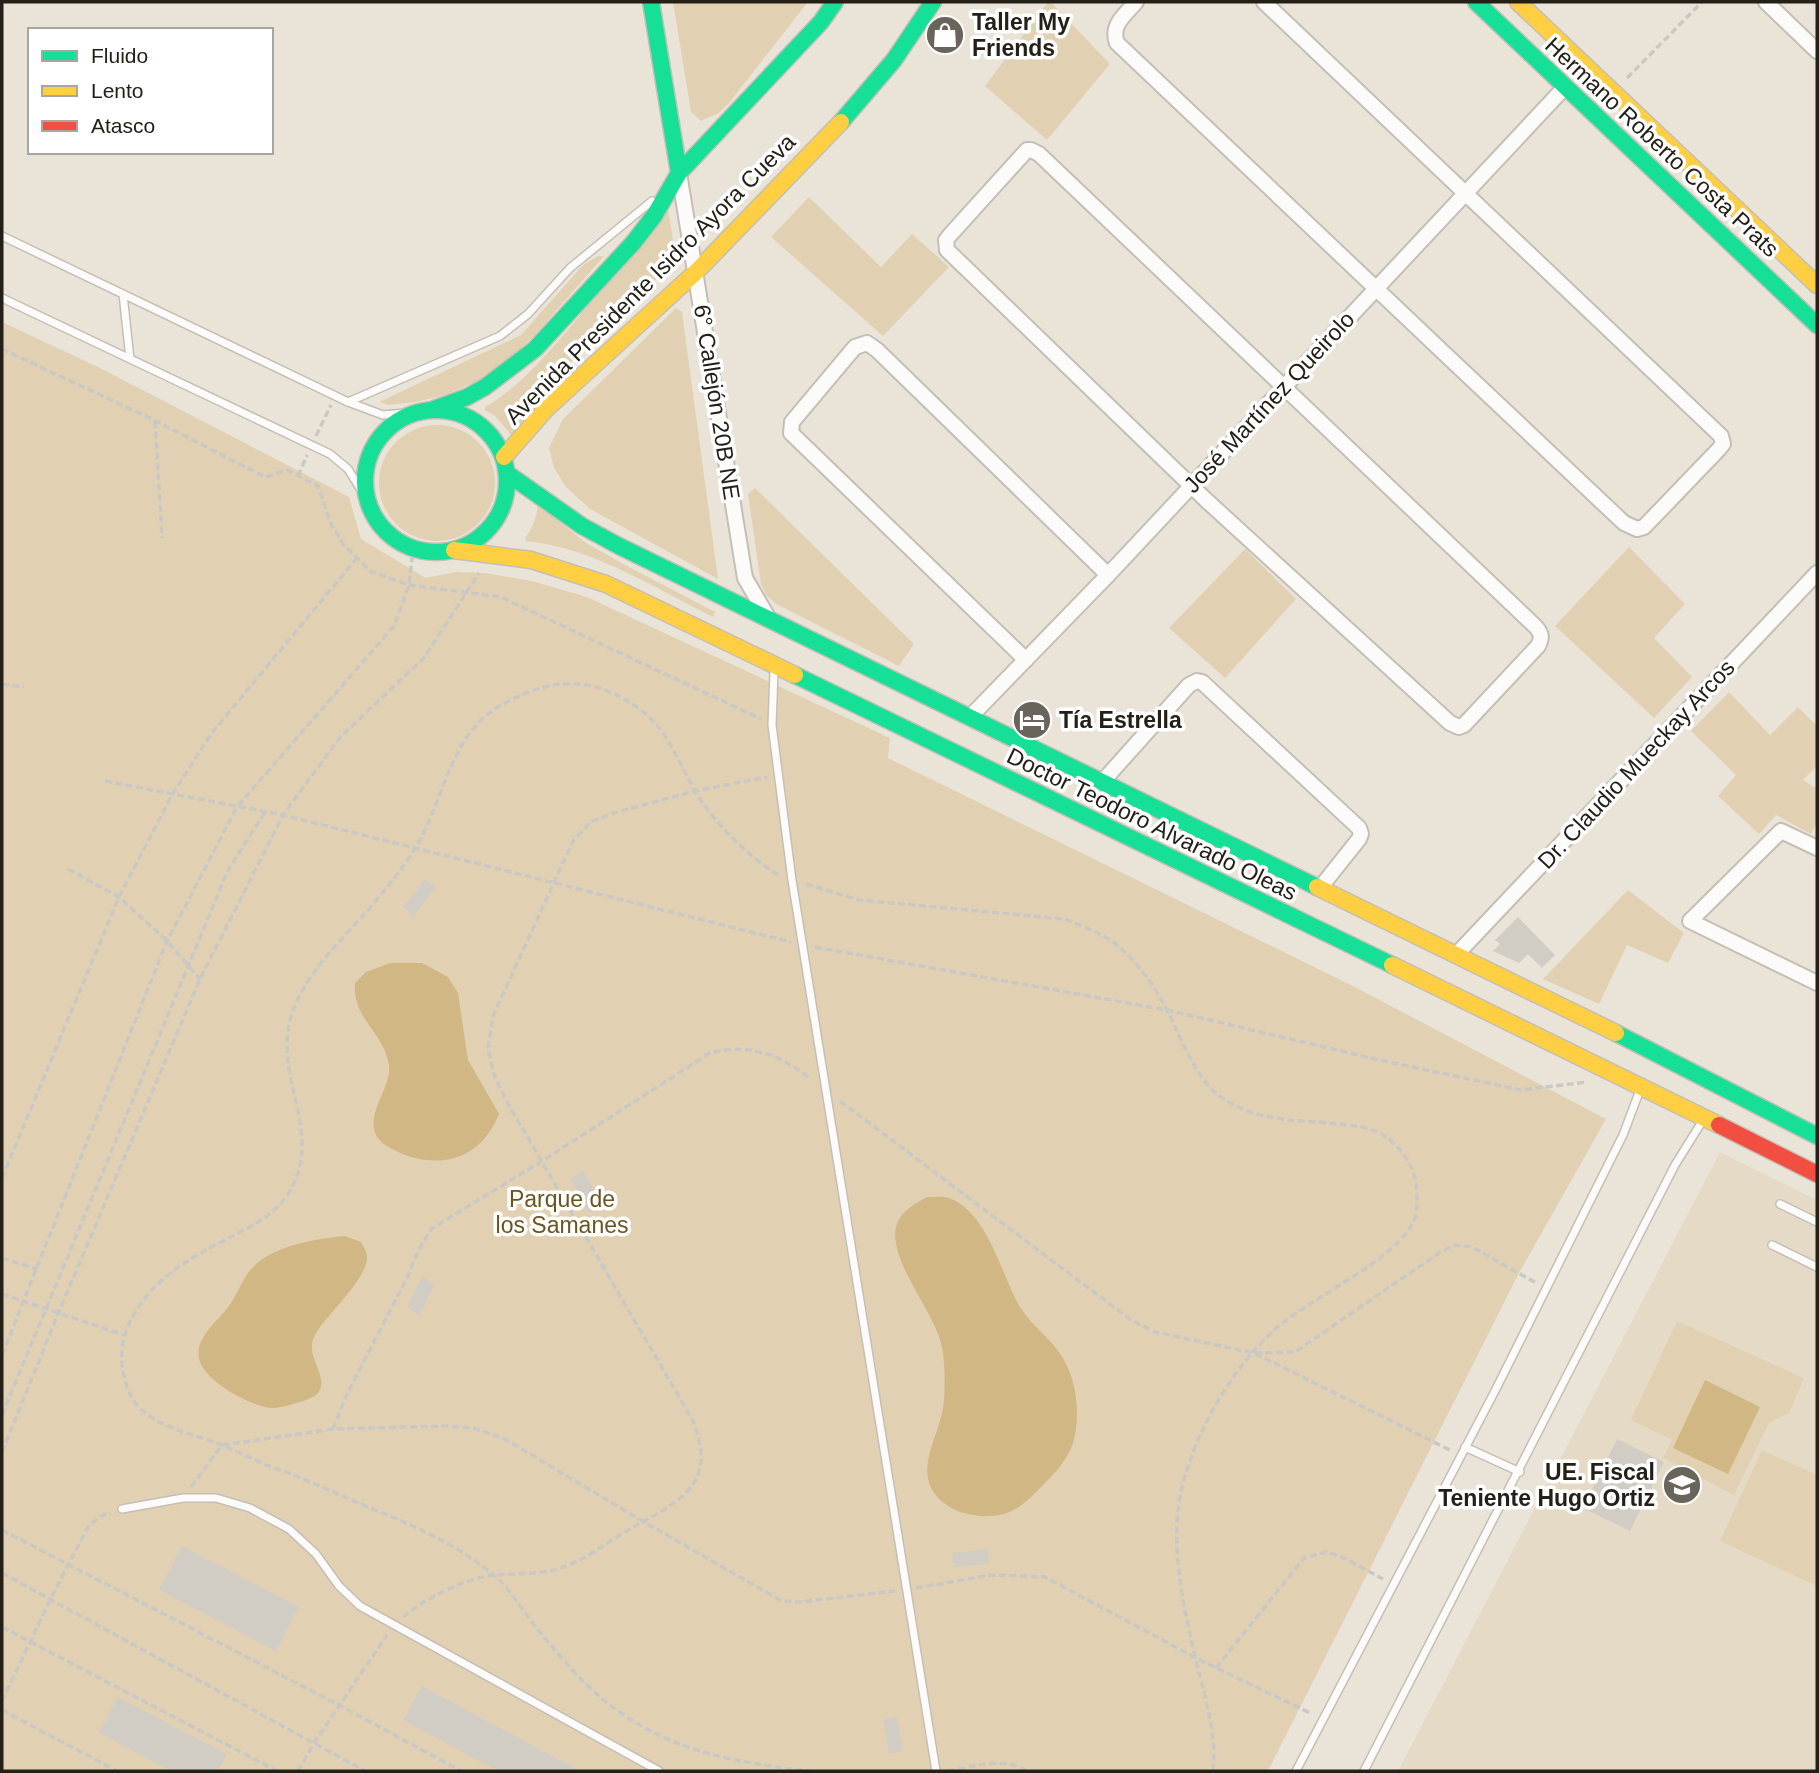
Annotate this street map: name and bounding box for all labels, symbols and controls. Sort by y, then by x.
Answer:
place label: Taller My Friends [972,9,1070,61]
shop icon: Taller My Friends [924,14,966,56]
legend [28,28,273,154]
street label: Hermano Roberto Costa Prats [1540,32,1784,262]
text: Fluido [91,44,148,67]
text: Lento [91,79,144,102]
text: Atasco [91,114,155,137]
street label: Avenida Presidente Isidro Ayora Cueva [500,128,801,429]
street label: 6° Callejón 20B NE [689,303,745,501]
street label: José Martínez Queirolo [1178,306,1360,498]
street label: Dr. Claudio Mueckay Arcos [1532,654,1740,874]
hotel icon: Tía Estrella [1011,699,1053,741]
place label: Tía Estrella [1059,707,1182,733]
street label: Doctor Teodoro Alvarado Oleas [1003,742,1301,906]
park label: Parque de los Samanes [496,1186,628,1238]
place label: UE. Fiscal Teniente Hugo Ortiz [1438,1459,1655,1511]
school or university icon: UE. Fiscal Teniente Hugo Ortiz [1661,1464,1703,1506]

